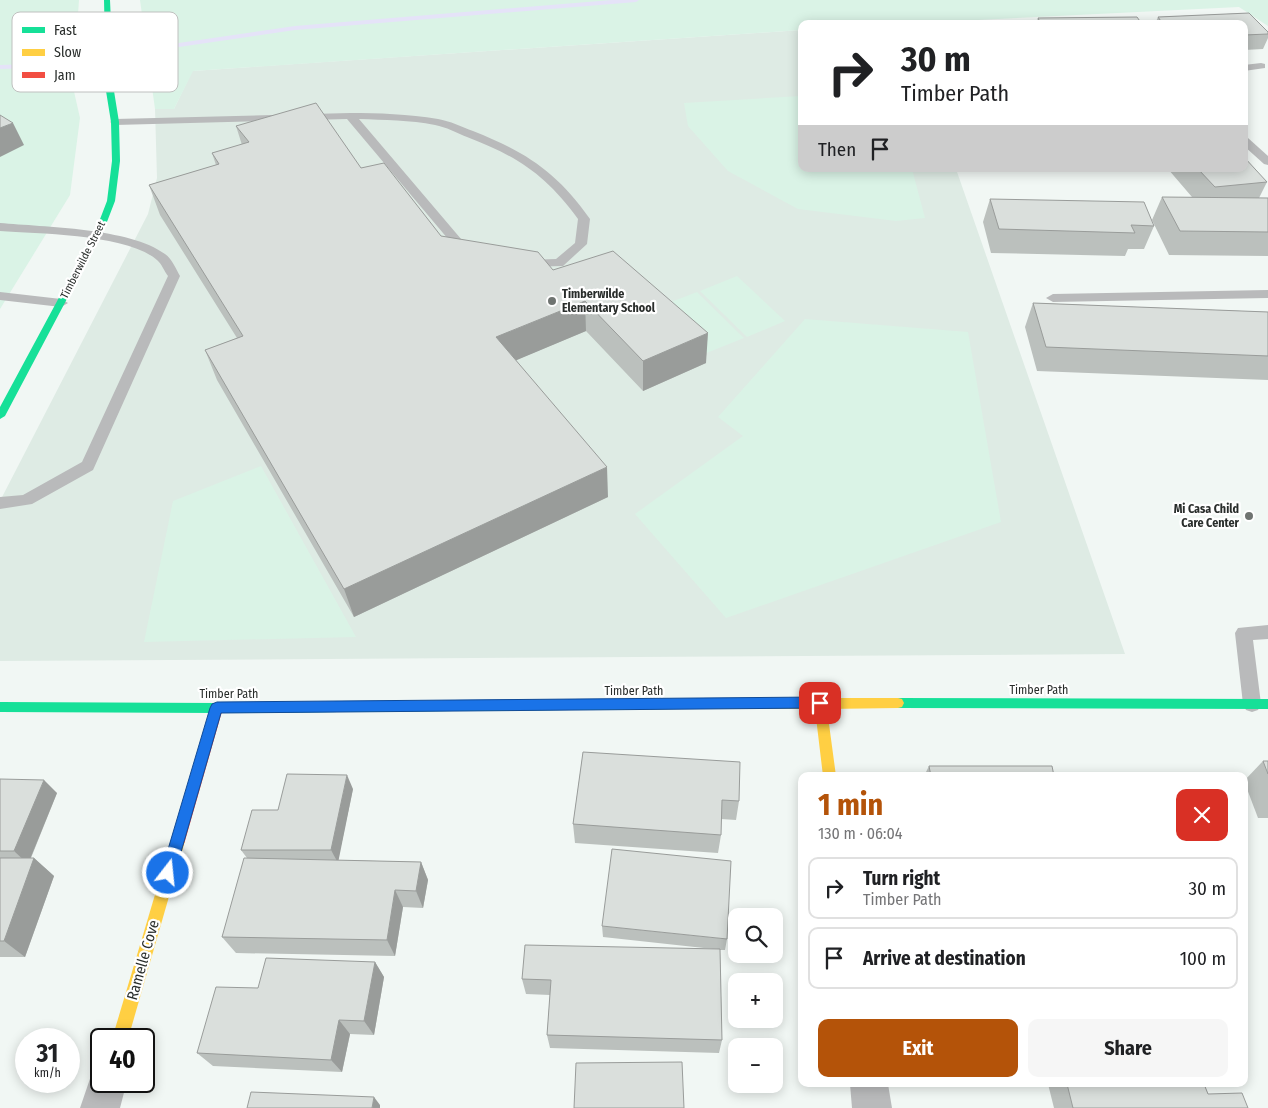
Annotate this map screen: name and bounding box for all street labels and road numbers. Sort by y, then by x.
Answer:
street label: Timberwilde Street [58,219,108,301]
street label: Timber Path [1010,683,1068,697]
street label: Timber Path [605,684,663,698]
street label: Timber Path [200,687,258,701]
street label: Ramelle Cove [123,918,163,1002]

